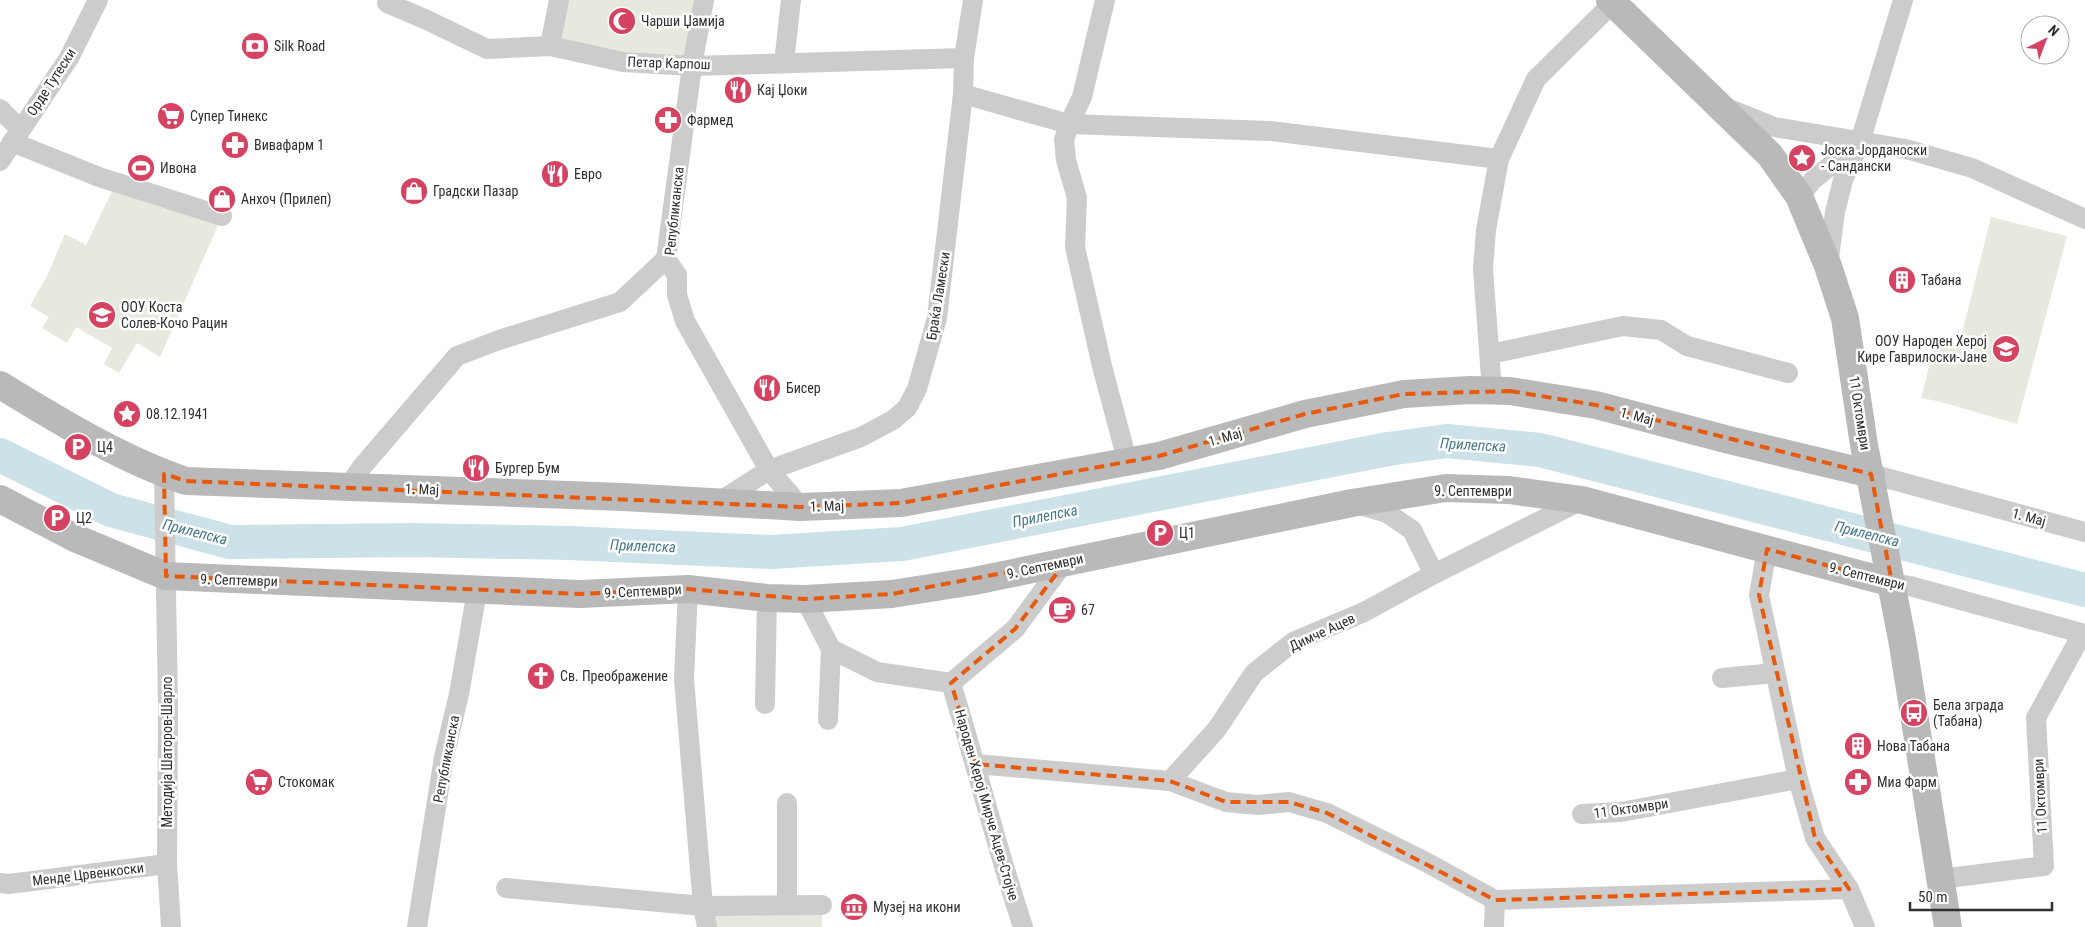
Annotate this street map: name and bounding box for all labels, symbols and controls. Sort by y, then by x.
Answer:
mosque icon: Чарши Џамија [607,6,637,36]
place label: Чарши Џамија [641,13,725,29]
north arrow [2020,15,2070,65]
text: N [2045,22,2062,39]
bank icon: Silk Road [240,31,270,61]
place label: Silk Road [274,38,325,54]
street label: Орде Тутески [23,45,79,119]
street label: Петар Карпош [627,54,711,72]
restaurant icon: Кај Џоки [723,75,753,105]
place label: Кај Џоки [757,82,807,98]
supermarket icon: Супер Тинекс [156,101,186,131]
pharmacy icon: Фармед [653,105,683,135]
place label: Супер Тинекс [190,108,268,124]
place label: Фармед [687,112,734,128]
pharmacy icon: Вивафарм 1 [220,130,250,160]
place label: Вивафарм 1 [254,137,324,153]
place label: Јоска Јорданоски - Сандански [1821,142,1927,174]
place icon: Јоска Јорданоски - Сандански [1787,143,1817,173]
sports icon: Ивона [126,153,156,183]
restaurant icon: Евро [540,159,570,189]
place label: Ивона [160,160,197,176]
place label: Евро [574,166,602,182]
street label: Републиканска [661,166,687,256]
shop icon: Градски Пазар [399,176,429,206]
place label: Градски Пазар [433,183,518,199]
shop icon: Анхоч (Прилеп) [207,184,237,214]
place label: Анхоч (Прилеп) [241,191,332,208]
street label: Браќа Ламески [923,251,953,341]
building icon: Табана [1887,265,1917,295]
place label: Табана [1921,272,1962,288]
place label: ООУ Коста Солев-Кочо Рацин [121,299,228,331]
school or university icon: ООУ Коста Солев-Кочо Рацин [87,300,117,330]
place label: ООУ Народен Херој Кире Гаврилоски-Јане [1857,333,1987,365]
school or university icon: ООУ Народен Херој Кире Гаврилоски-Јане [1991,334,2021,364]
restaurant icon: Бисер [752,373,782,403]
street label: 11 Октомври [1846,375,1874,451]
place label: Бисер [786,380,821,396]
place icon: 08.12.1941 [112,399,142,429]
street label: 1. Мај [1618,404,1656,428]
place label: 08.12.1941 [146,406,209,422]
street label: 1. Мај [1206,425,1244,449]
parking icon: Ц4 [63,432,93,462]
water label: Прилепска [1440,434,1506,456]
place label: Ц4 [97,439,113,455]
restaurant icon: Бургер Бум [461,453,491,483]
place label: Бургер Бум [495,460,560,476]
street label: 1. Мај [405,480,439,498]
street label: 9. Септември [1434,483,1512,499]
street label: 1. Мај [810,497,844,515]
water label: Прилепска [1011,501,1079,531]
parking icon: Ц2 [42,503,72,533]
street label: 1. Мај [2010,505,2048,529]
place label: Ц2 [76,510,92,526]
water label: Прилепска [161,515,229,549]
water label: Прилепска [1833,517,1901,551]
parking icon: Ц1 [1145,518,1175,548]
place label: Ц1 [1179,525,1195,541]
water label: Прилепска [610,536,676,556]
street label: 9. Септември [1005,550,1085,582]
street label: 9. Септември [1827,559,1907,593]
street label: 9. Септември [200,571,278,589]
street label: 9. Септември [604,581,682,601]
cafe icon: 67 [1047,595,1077,625]
place label: 67 [1081,602,1095,618]
street label: Димче Ацев [1286,610,1358,654]
church icon: Св. Преображение [526,661,556,691]
place label: Св. Преображение [560,668,668,684]
street label: Методија Шаторов-Шарло [159,676,175,828]
place label: Бела зграда (Табана) [1933,697,2004,730]
bus stop icon: Бела зграда (Табана) [1899,698,1929,728]
street label: Народен Херој Мирче Ацев-Стојче [952,707,1022,903]
street label: Републиканска [430,714,462,804]
building icon: Нова Табана [1843,731,1873,761]
place label: Нова Табана [1877,738,1950,754]
street label: 11 Октомври [2030,758,2050,834]
supermarket icon: Стокомак [244,767,274,797]
pharmacy icon: Миа Фарм [1843,767,1873,797]
place label: Стокомак [278,774,335,790]
place label: Миа Фарм [1877,774,1937,790]
street label: 11 Октомври [1593,795,1669,821]
street label: Менде Црвенкоски [31,859,145,889]
scale bar [1910,880,2052,912]
text: 50 m [1918,888,1948,906]
museum icon: Музеј на икони [839,892,869,922]
place label: Музеј на икони [873,899,961,915]

